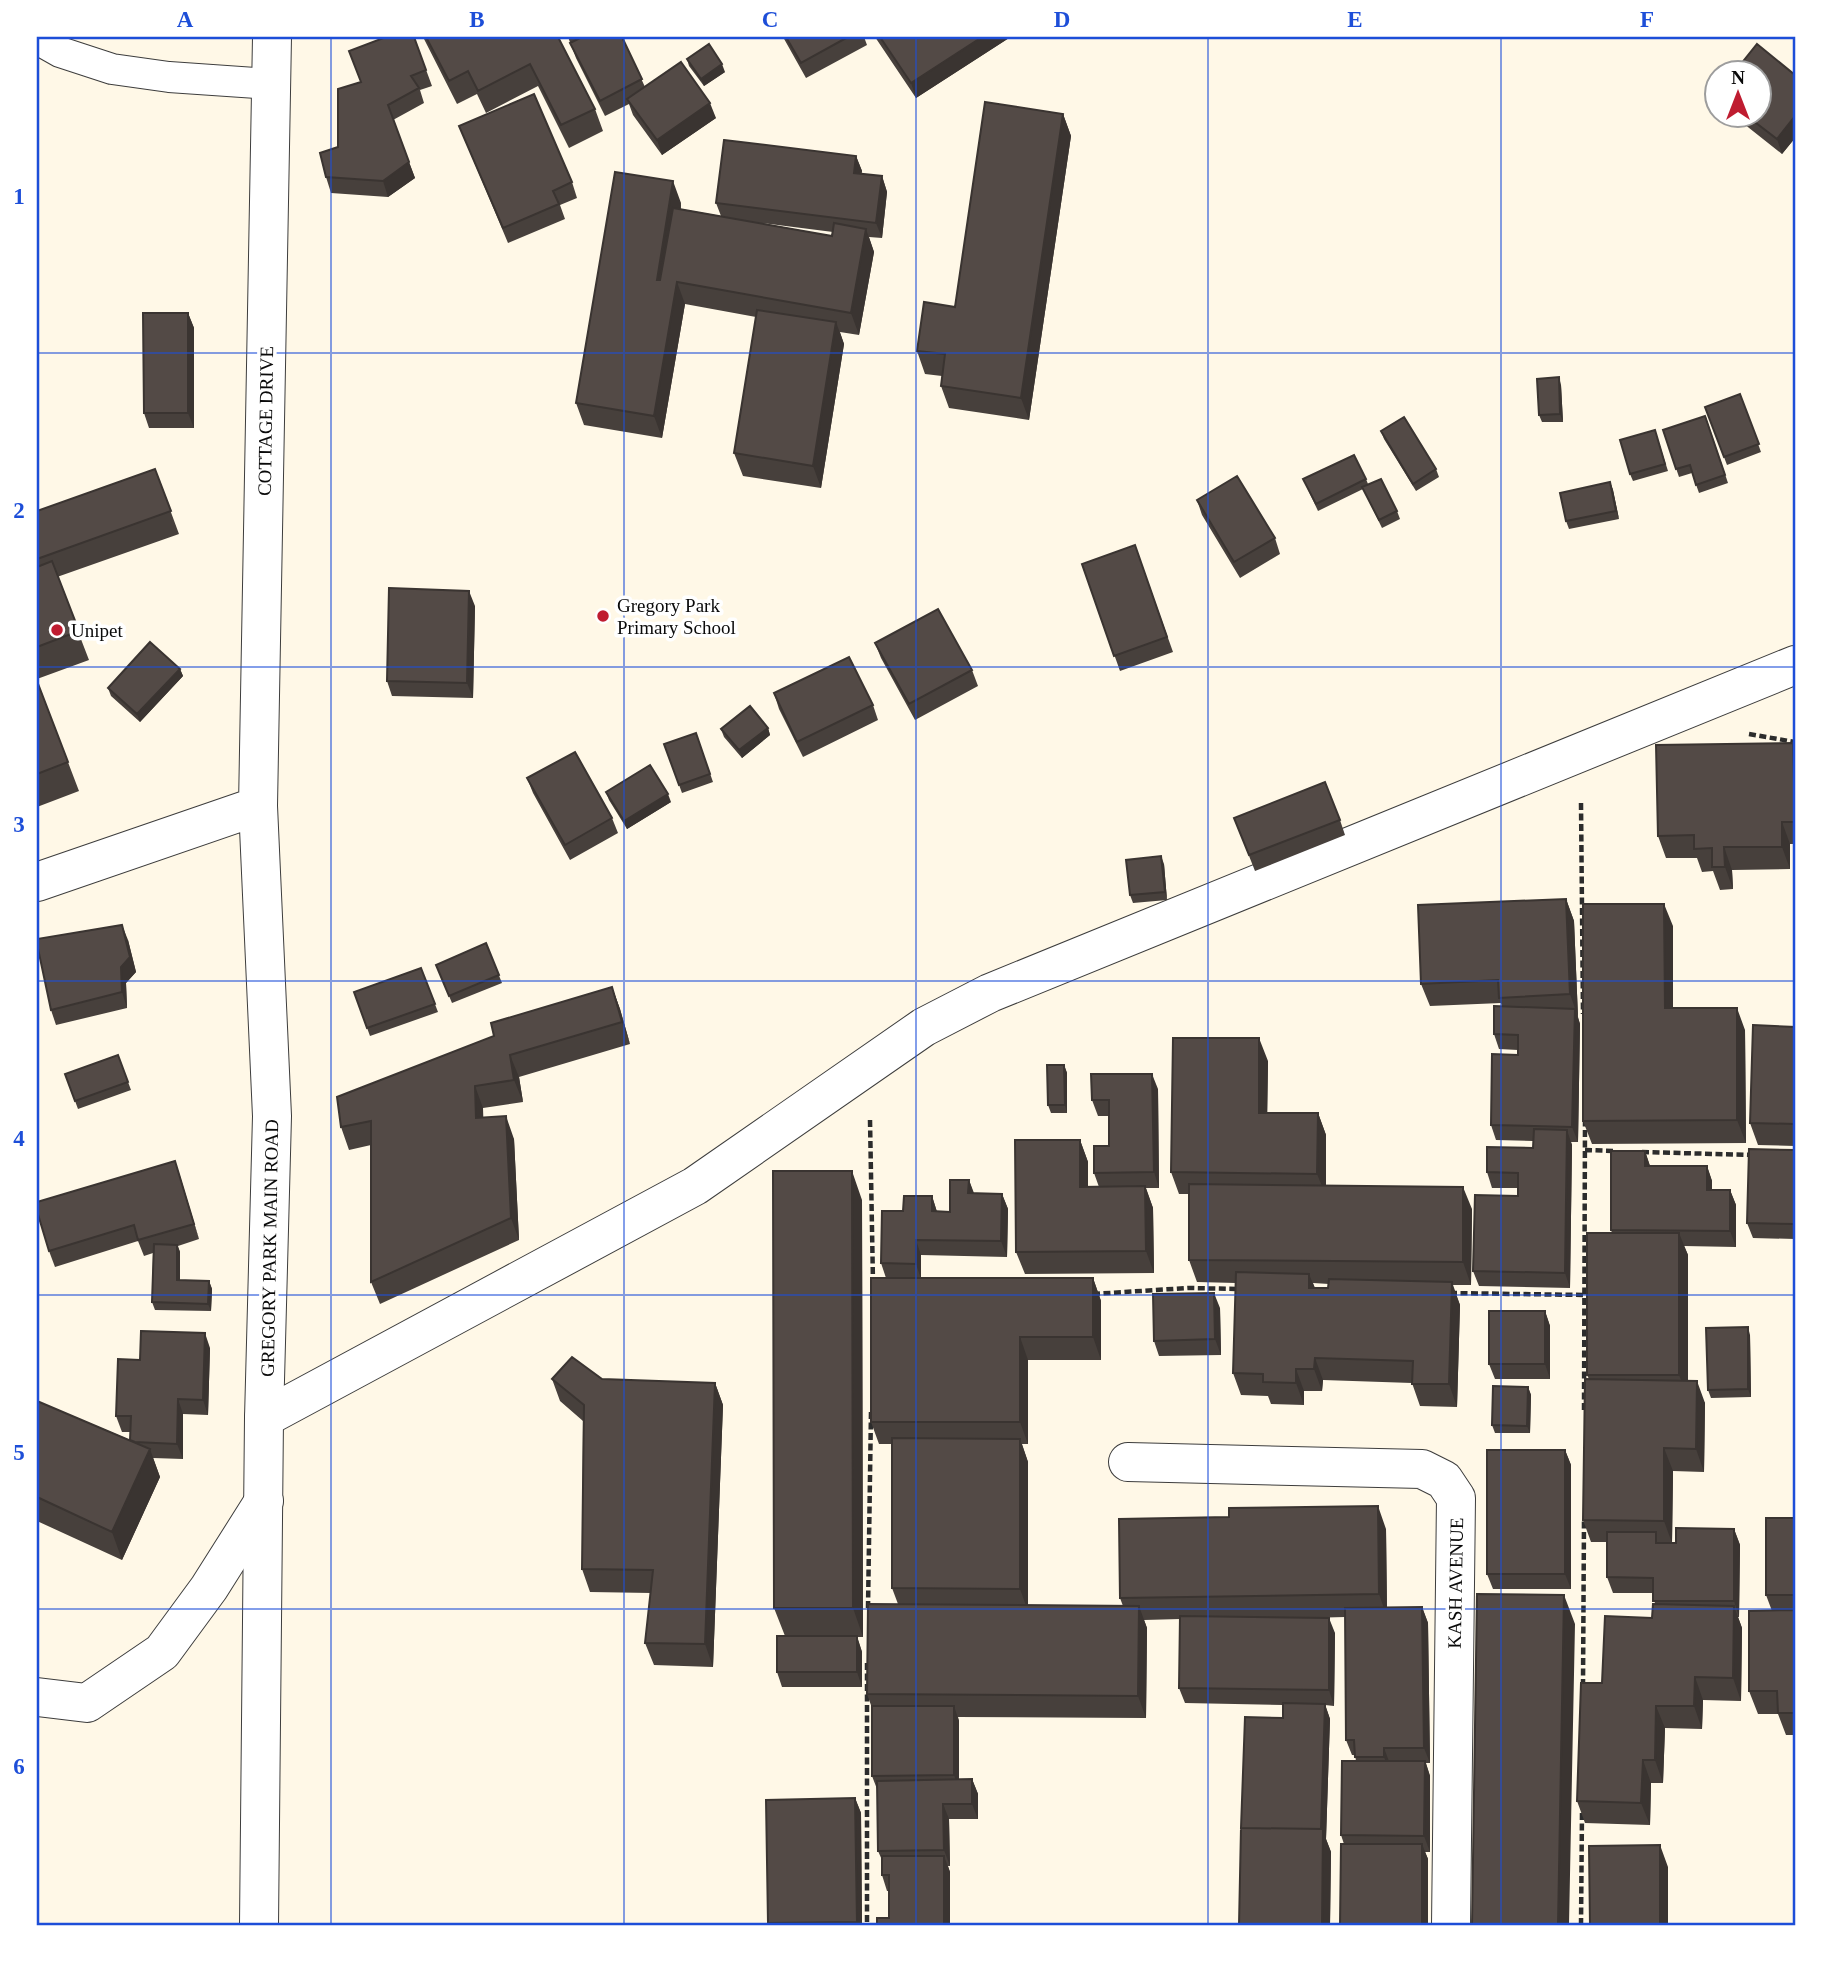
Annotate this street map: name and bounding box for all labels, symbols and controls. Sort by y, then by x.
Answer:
text: A [177,7,194,32]
text: B [469,7,485,32]
text: C [762,7,778,32]
text: D [1054,7,1070,32]
text: E [1347,7,1363,32]
text: F [1640,7,1654,32]
north arrow [1702,60,1772,130]
text: N [1731,67,1745,88]
text: 1 [13,184,25,209]
street label: COTTAGE DRIVE [254,346,277,496]
text: 2 [13,498,25,523]
place label: Gregory Park Primary School [617,595,736,638]
marker: Gregory Park Primary School [595,608,611,624]
place label: Unipet [71,620,123,641]
marker: Unipet [49,622,65,638]
text: 3 [13,812,25,837]
street label: GREGORY PARK MAIN ROAD [257,1119,282,1377]
text: 4 [13,1126,25,1151]
text: 5 [13,1440,25,1465]
street label: KASH AVENUE [1444,1517,1467,1649]
text: 6 [13,1754,25,1779]

